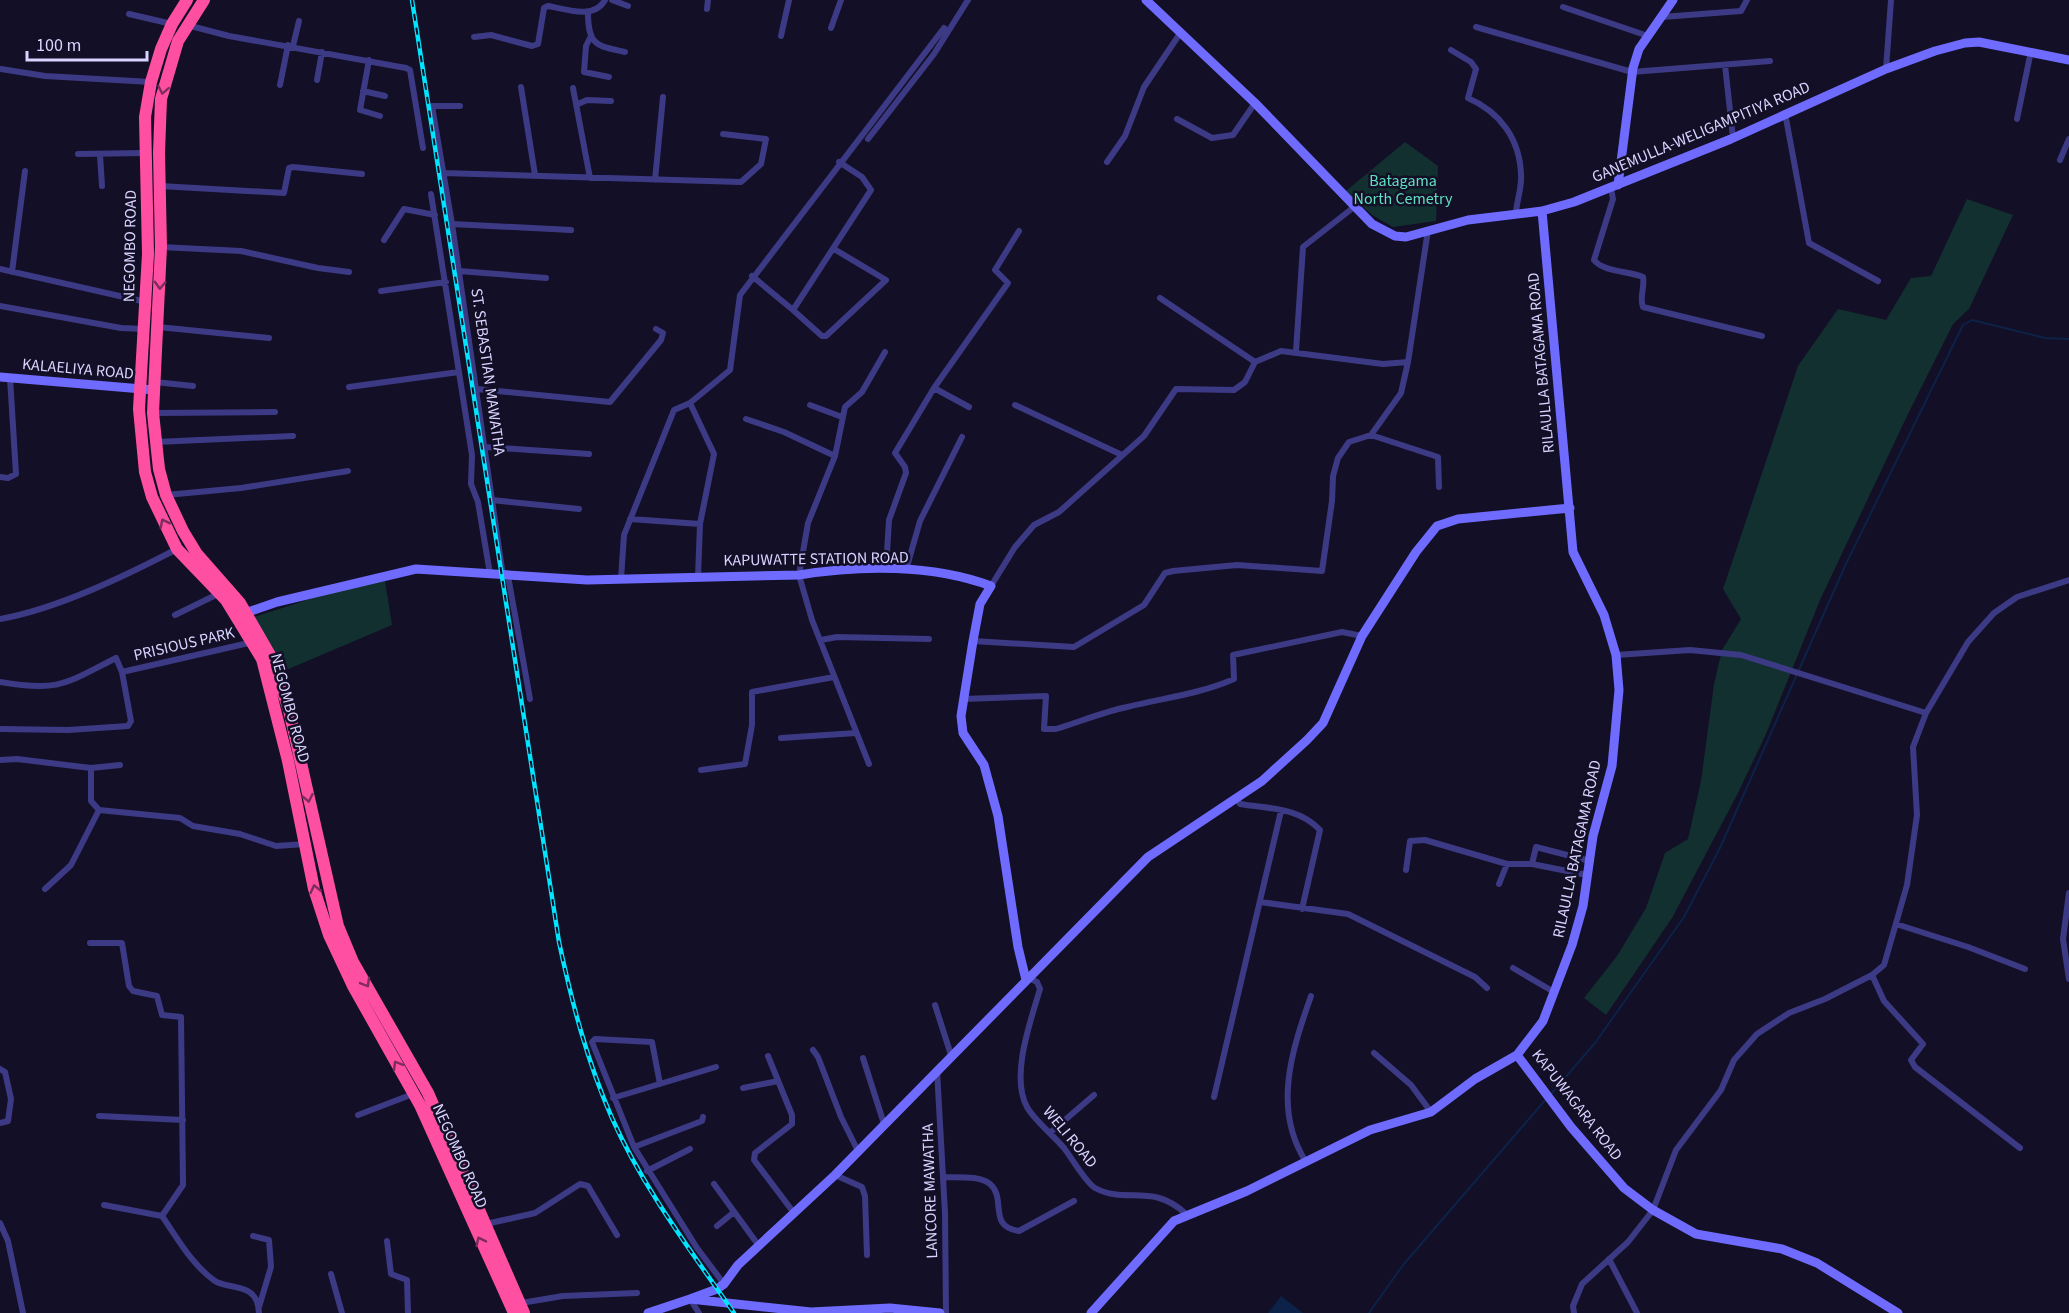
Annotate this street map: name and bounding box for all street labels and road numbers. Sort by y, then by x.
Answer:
street label: GANEMULLA-WELIGAMPITIYA ROAD [1589,76,1814,188]
street label: NEGOMBO ROAD [118,190,142,302]
street label: RILAULLA BATAGAMA ROAD [1522,272,1560,454]
street label: ST. SEBASTIAN MAWATHA [465,287,511,458]
street label: KALAELIYA ROAD [21,353,135,385]
street label: KAPUWATTE STATION ROAD [723,546,909,572]
street label: PRISIOUS PARK [131,622,237,666]
street label: NEGOMBO ROAD [265,651,315,765]
street label: RILAULLA BATAGAMA ROAD [1547,758,1607,940]
street label: KAPUWAGARA ROAD [1527,1045,1628,1165]
street label: NEGOMBO ROAD [427,1100,493,1212]
street label: WELI ROAD [1038,1101,1102,1173]
street label: LANCORE MAWATHA [917,1123,943,1259]

